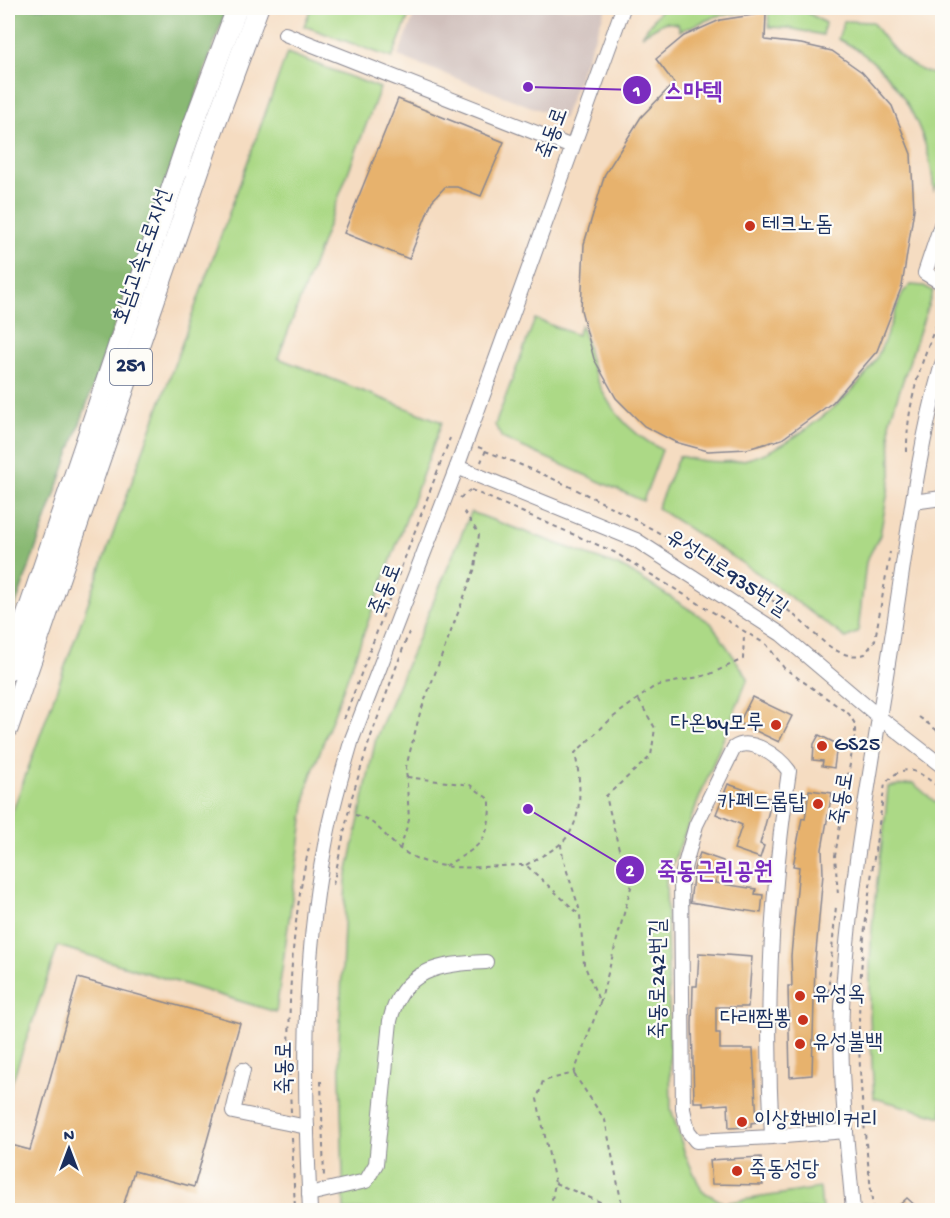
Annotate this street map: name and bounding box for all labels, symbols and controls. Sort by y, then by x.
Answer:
callout: 스마텍 [622,69,734,111]
text: 스마텍 [664,79,722,108]
text: 1 [632,82,641,103]
street label: 죽동로 [533,105,575,163]
street label: 호남고속도로지선 [109,186,179,328]
place label: 테크노돔 [762,213,833,239]
marker: 테크노돔 [743,219,757,233]
road number: 251 [110,349,152,385]
street label: 유성대로935번길 [660,525,792,623]
street label: 죽동로 [365,561,409,619]
place label: 다온by모루 [671,712,764,738]
marker: 다온by모루 [769,718,783,732]
place label: GS25 [834,733,880,759]
marker: GS25 [815,739,829,753]
street label: 죽동로 [827,771,861,827]
place label: 카페드롭탑 [717,791,806,817]
marker: 카페드롭탑 [811,797,825,811]
callout: 죽동근린공원 [615,849,785,891]
text: 죽동근린공원 [657,859,773,888]
text: 2 [626,862,635,883]
street label: 죽동로242번길 [647,918,673,1039]
place label: 유성옥 [812,983,865,1009]
marker: 유성옥 [793,989,807,1003]
place label: 다래짬뽕 [720,1007,791,1033]
marker: 다래짬뽕 [796,1013,810,1027]
place label: 유성불백 [812,1031,883,1057]
marker: 유성불백 [793,1037,807,1051]
street label: 죽동로 [273,1041,299,1095]
place label: 이상화베이커리 [754,1109,878,1135]
marker: 이상화베이커리 [735,1115,749,1129]
north arrow [39,1119,99,1179]
text: N [64,1128,75,1147]
place label: 죽동성당 [749,1158,820,1184]
marker: 죽동성당 [730,1164,744,1178]

